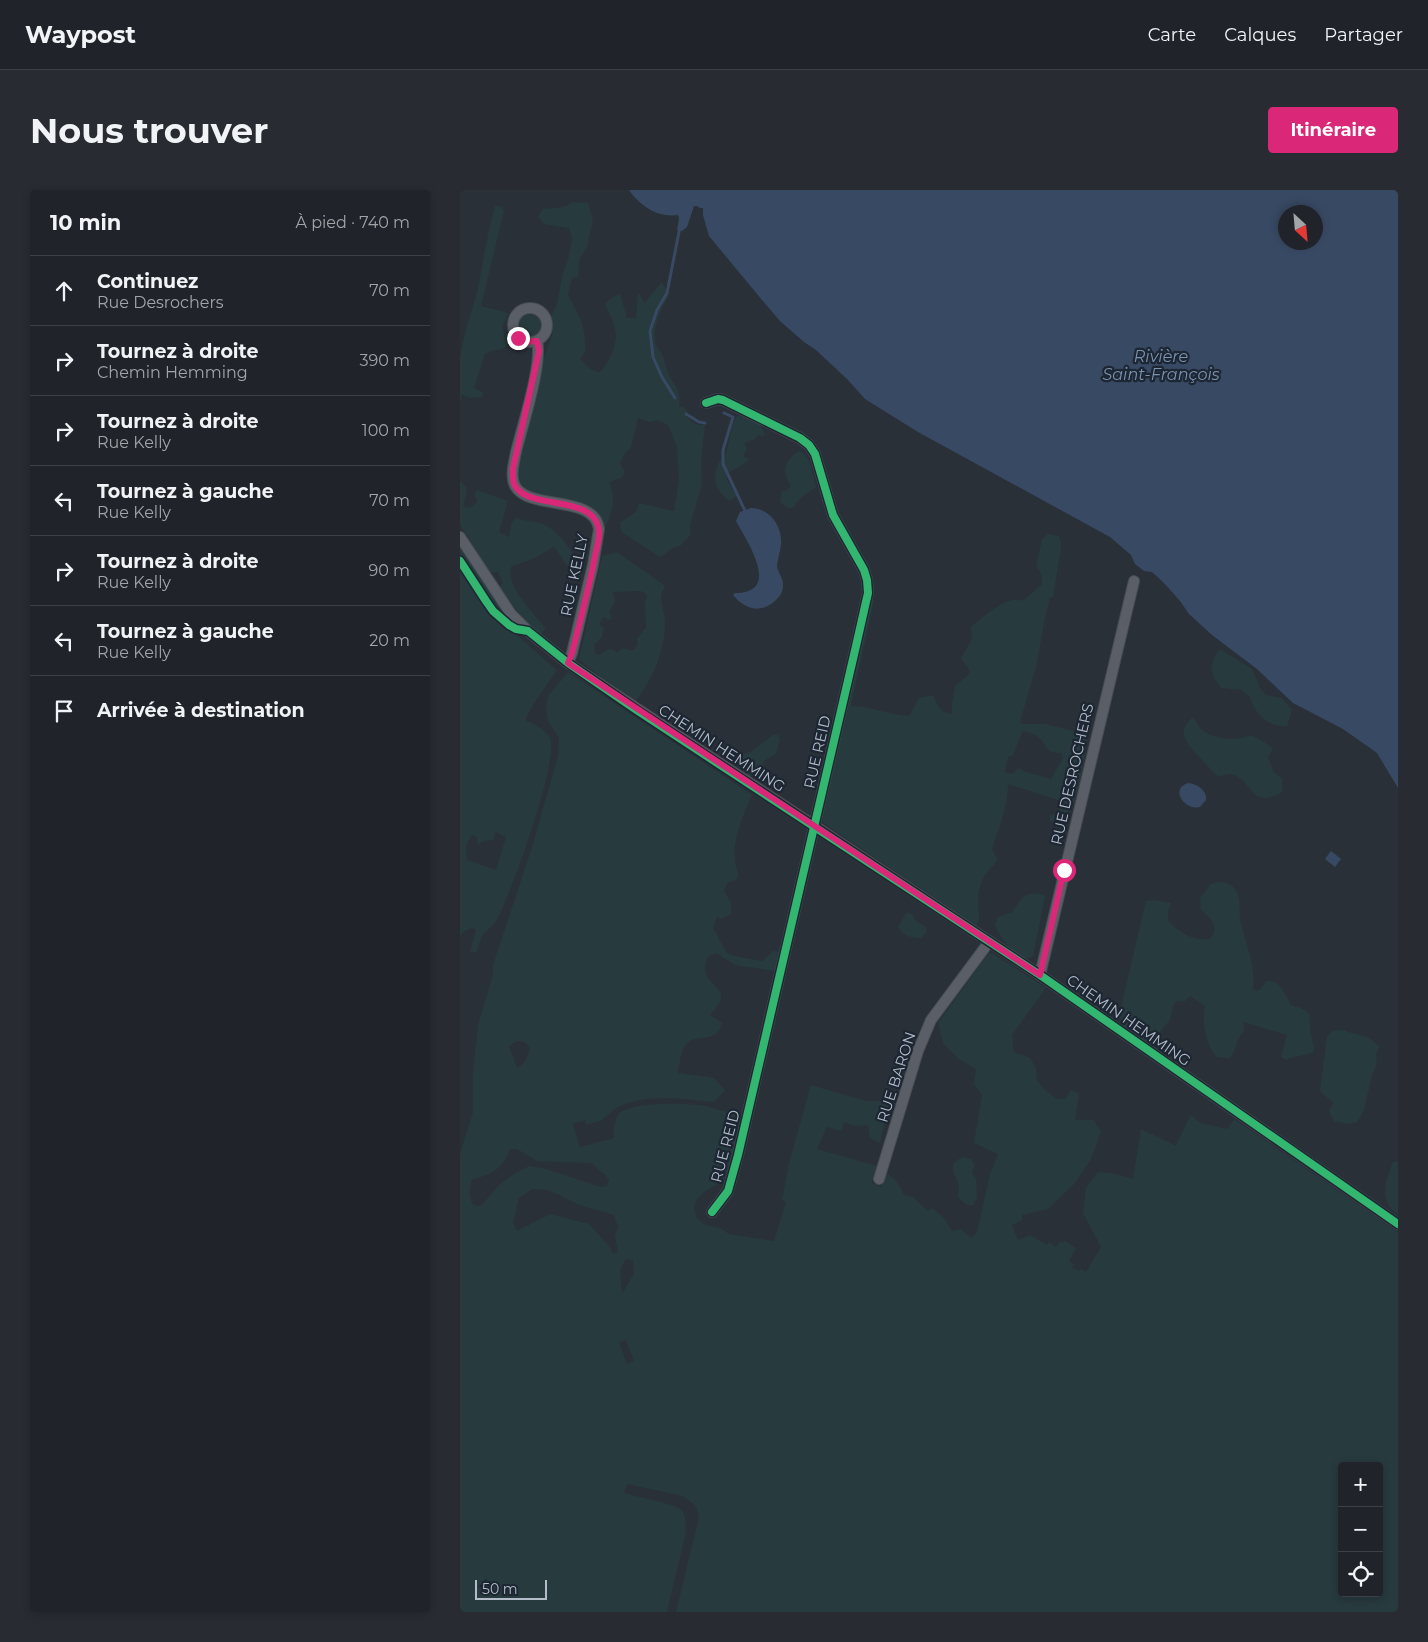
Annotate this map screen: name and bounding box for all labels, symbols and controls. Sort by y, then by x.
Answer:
text: Waypost [25,20,136,49]
text: Carte [1148,24,1196,46]
text: Calques [1224,24,1296,46]
text: Partager [1324,24,1403,46]
button: Itinéraire [1268,107,1398,153]
text: Nous trouver [30,109,268,152]
north arrow [1278,205,1323,250]
text: 10 min [50,210,121,235]
text: À pied · 740 m [296,213,410,232]
text: Continuez [97,270,198,293]
icon: ahead [50,277,78,305]
text: 70 m [369,281,410,300]
text: Rue Desrochers [97,293,224,312]
route end [507,327,530,350]
text: Tournez à droite [97,340,258,363]
icon: right [50,347,78,375]
water label: Rivière Saint-François [1102,347,1220,384]
text: 390 m [359,351,410,370]
text: Chemin Hemming [97,363,248,382]
text: Tournez à droite [97,410,258,433]
icon: right [50,417,78,445]
text: 100 m [362,421,410,440]
text: Rue Kelly [97,433,171,452]
text: Tournez à gauche [97,480,274,503]
icon: left [50,487,78,515]
text: 70 m [369,491,410,510]
text: Rue Kelly [97,503,171,522]
street label: RUE KELLY [556,532,592,618]
text: Tournez à droite [97,550,258,573]
icon: right [50,557,78,585]
text: 90 m [368,561,410,580]
text: Rue Kelly [97,573,171,592]
text: Tournez à gauche [97,620,274,643]
icon: left [50,627,78,655]
text: 20 m [369,631,410,650]
text: Rue Kelly [97,643,171,662]
icon: arrive [50,697,78,725]
text: Arrivée à destination [97,699,305,722]
street label: CHEMIN HEMMING [655,700,789,796]
street label: RUE DESROCHERS [1046,701,1098,847]
street label: RUE REID [799,714,835,790]
route start [1053,859,1076,882]
street label: CHEMIN HEMMING [1063,970,1195,1070]
street label: RUE BARON [872,1029,920,1125]
street label: RUE REID [706,1108,744,1184]
map controls [1338,1462,1383,1597]
button: + [1338,1462,1383,1507]
button: − [1338,1507,1383,1552]
button: locate [1338,1552,1383,1597]
scale bar [475,1577,548,1600]
text: 50 m [482,1580,518,1598]

